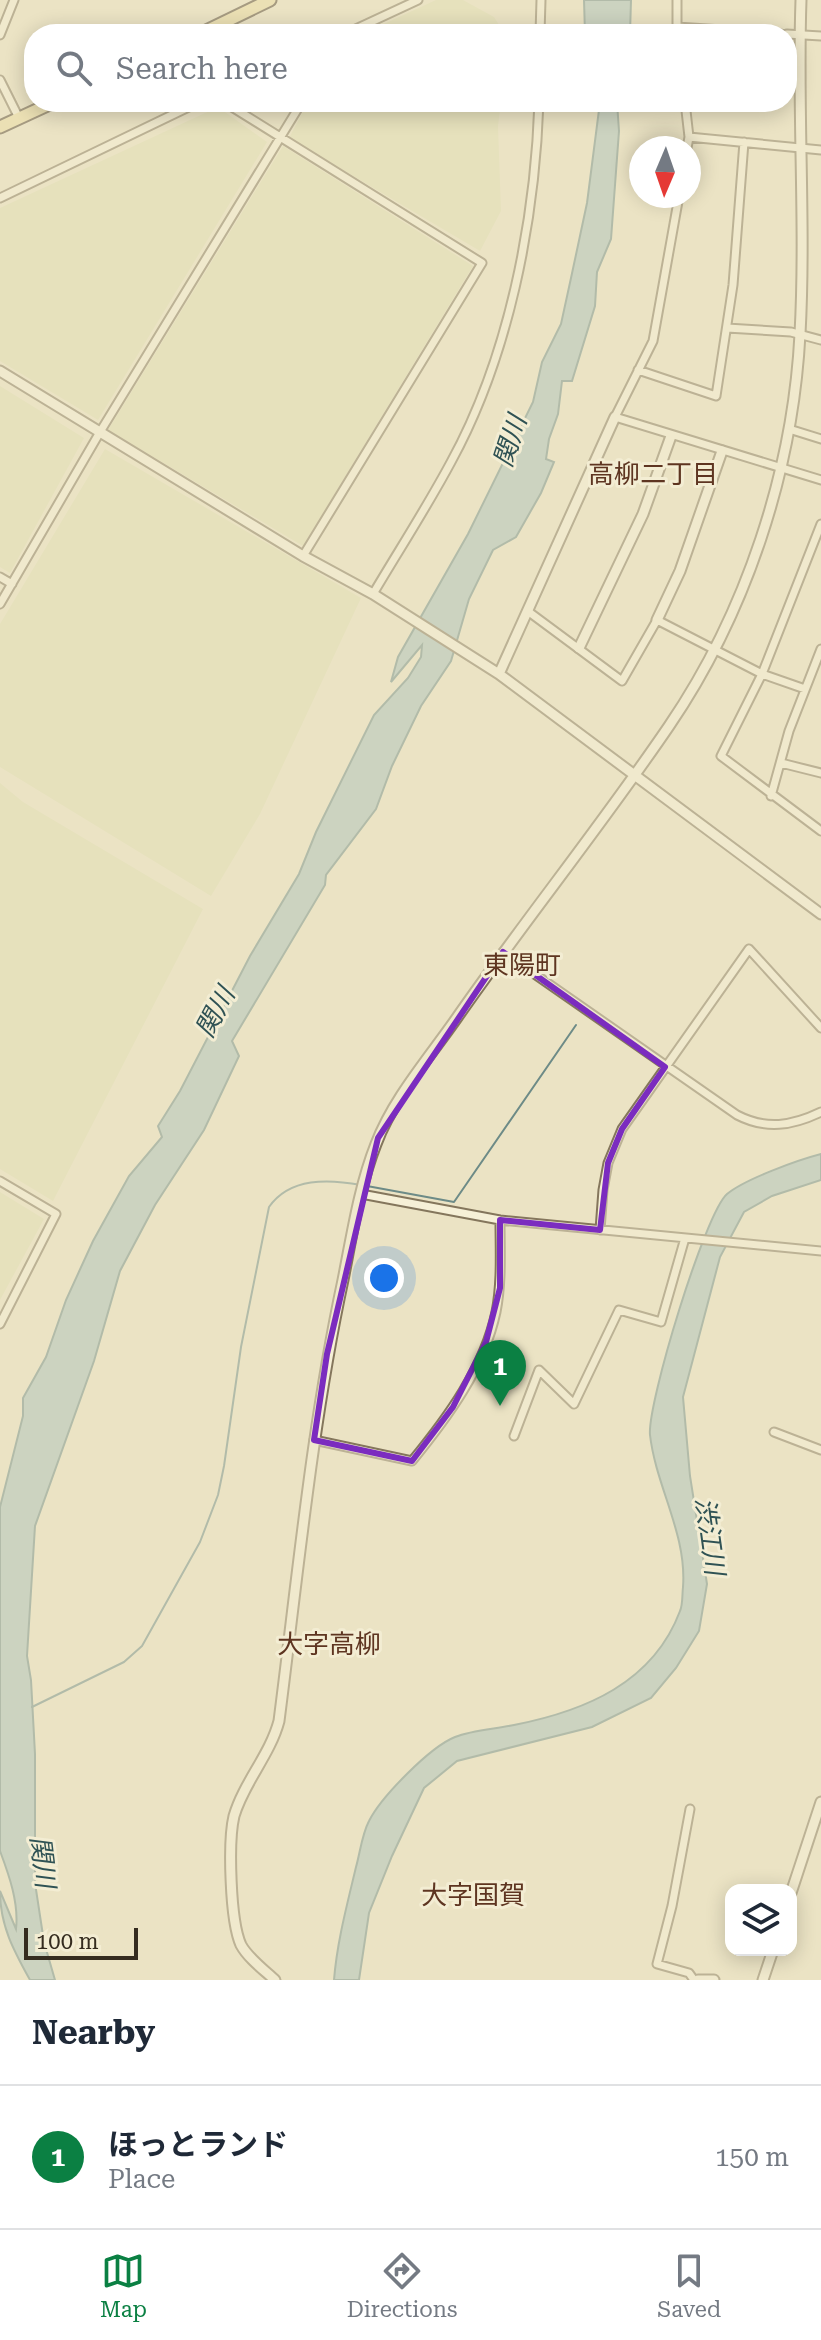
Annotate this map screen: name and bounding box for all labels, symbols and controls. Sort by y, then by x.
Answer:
search box [24,24,797,112]
icon: search [52,46,96,90]
text: Search here [116,51,288,86]
north arrow [629,136,701,208]
water label: 関川 [488,409,533,470]
district label: 高柳二丁目 [588,459,718,489]
district label: 東陽町 [483,950,561,980]
water label: 関川 [190,979,242,1042]
your location [364,1258,404,1298]
pin: 1 [474,1340,526,1406]
water label: 渋江川 [690,1495,731,1580]
district label: 大字高柳 [277,1629,381,1659]
water label: 関川 [25,1834,61,1893]
district label: 大字国賀 [421,1880,525,1910]
map controls [725,1884,797,1956]
button: layers [725,1884,797,1956]
scale bar [24,1924,138,1960]
text: 100 m [36,1929,99,1954]
text: Nearby [32,2012,155,2052]
text: ほっとランド [108,2127,288,2162]
text: 1 [51,2142,65,2172]
text: 150 m [715,2142,789,2172]
text: Place [108,2164,175,2194]
tab: Map [100,2249,147,2322]
tab: Directions [347,2249,458,2322]
tab: Saved [657,2249,721,2322]

